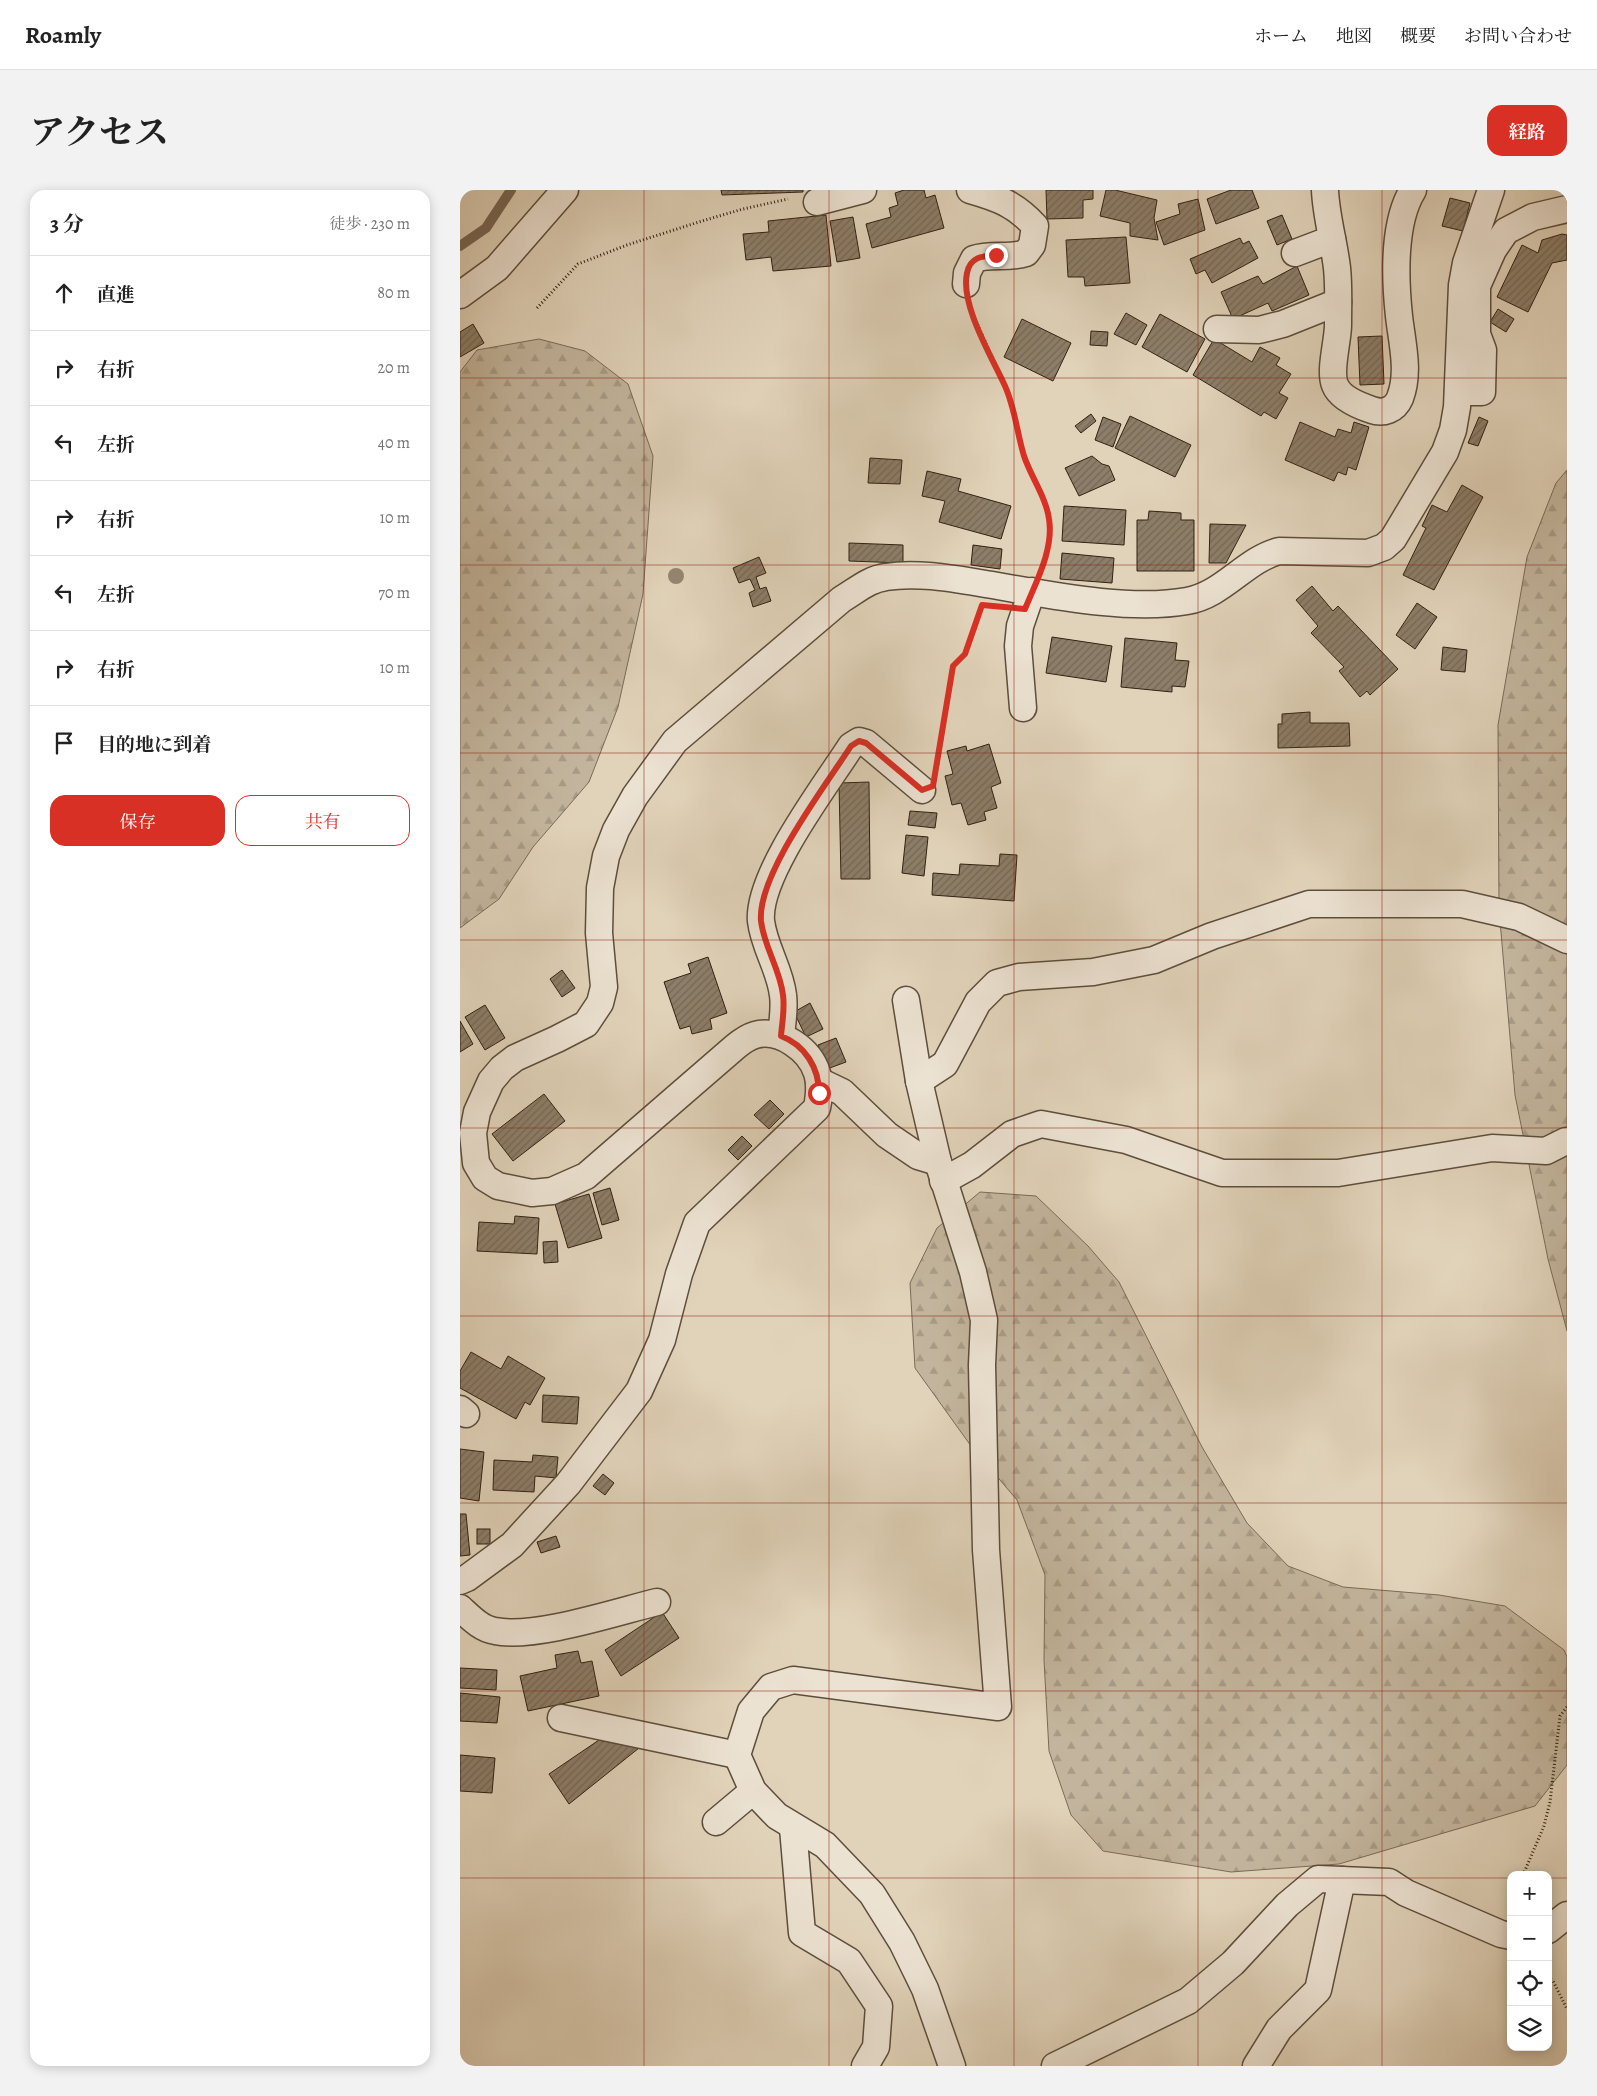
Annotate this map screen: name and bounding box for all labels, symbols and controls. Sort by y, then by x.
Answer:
text: Roamly [25,19,101,51]
text: ホーム [1254,24,1308,48]
text: 地図 [1336,24,1372,48]
text: 概要 [1400,24,1436,48]
text: お問い合わせ [1464,24,1572,48]
button: 経路 [1487,105,1567,156]
text: アクセス [30,108,169,156]
text: 3 分 [50,210,84,238]
text: 徒歩 · 230 m [329,213,410,235]
route end [985,244,1008,267]
icon: ahead [50,279,78,307]
text: 直進 [97,282,135,308]
text: 80 m [377,282,410,304]
icon: right [50,354,78,382]
text: 右折 [97,357,135,383]
text: 20 m [377,357,410,379]
icon: left [50,429,78,457]
text: 左折 [97,432,135,458]
text: 40 m [378,432,410,454]
icon: right [50,504,78,532]
text: 右折 [97,507,135,533]
text: 10 m [380,507,410,529]
icon: left [50,579,78,607]
text: 左折 [97,582,135,608]
text: 70 m [378,582,410,604]
icon: right [50,654,78,682]
text: 右折 [97,657,135,683]
text: 10 m [380,657,410,679]
icon: arrive [50,729,78,757]
text: 目的地に到着 [97,732,211,758]
button: 保存 [50,795,225,846]
button: 共有 [235,795,410,846]
route start [808,1082,831,1105]
map controls [1507,1871,1552,2051]
button: + [1507,1871,1552,1916]
button: − [1507,1916,1552,1961]
button: locate [1507,1961,1552,2006]
button: layers [1507,2006,1552,2051]

